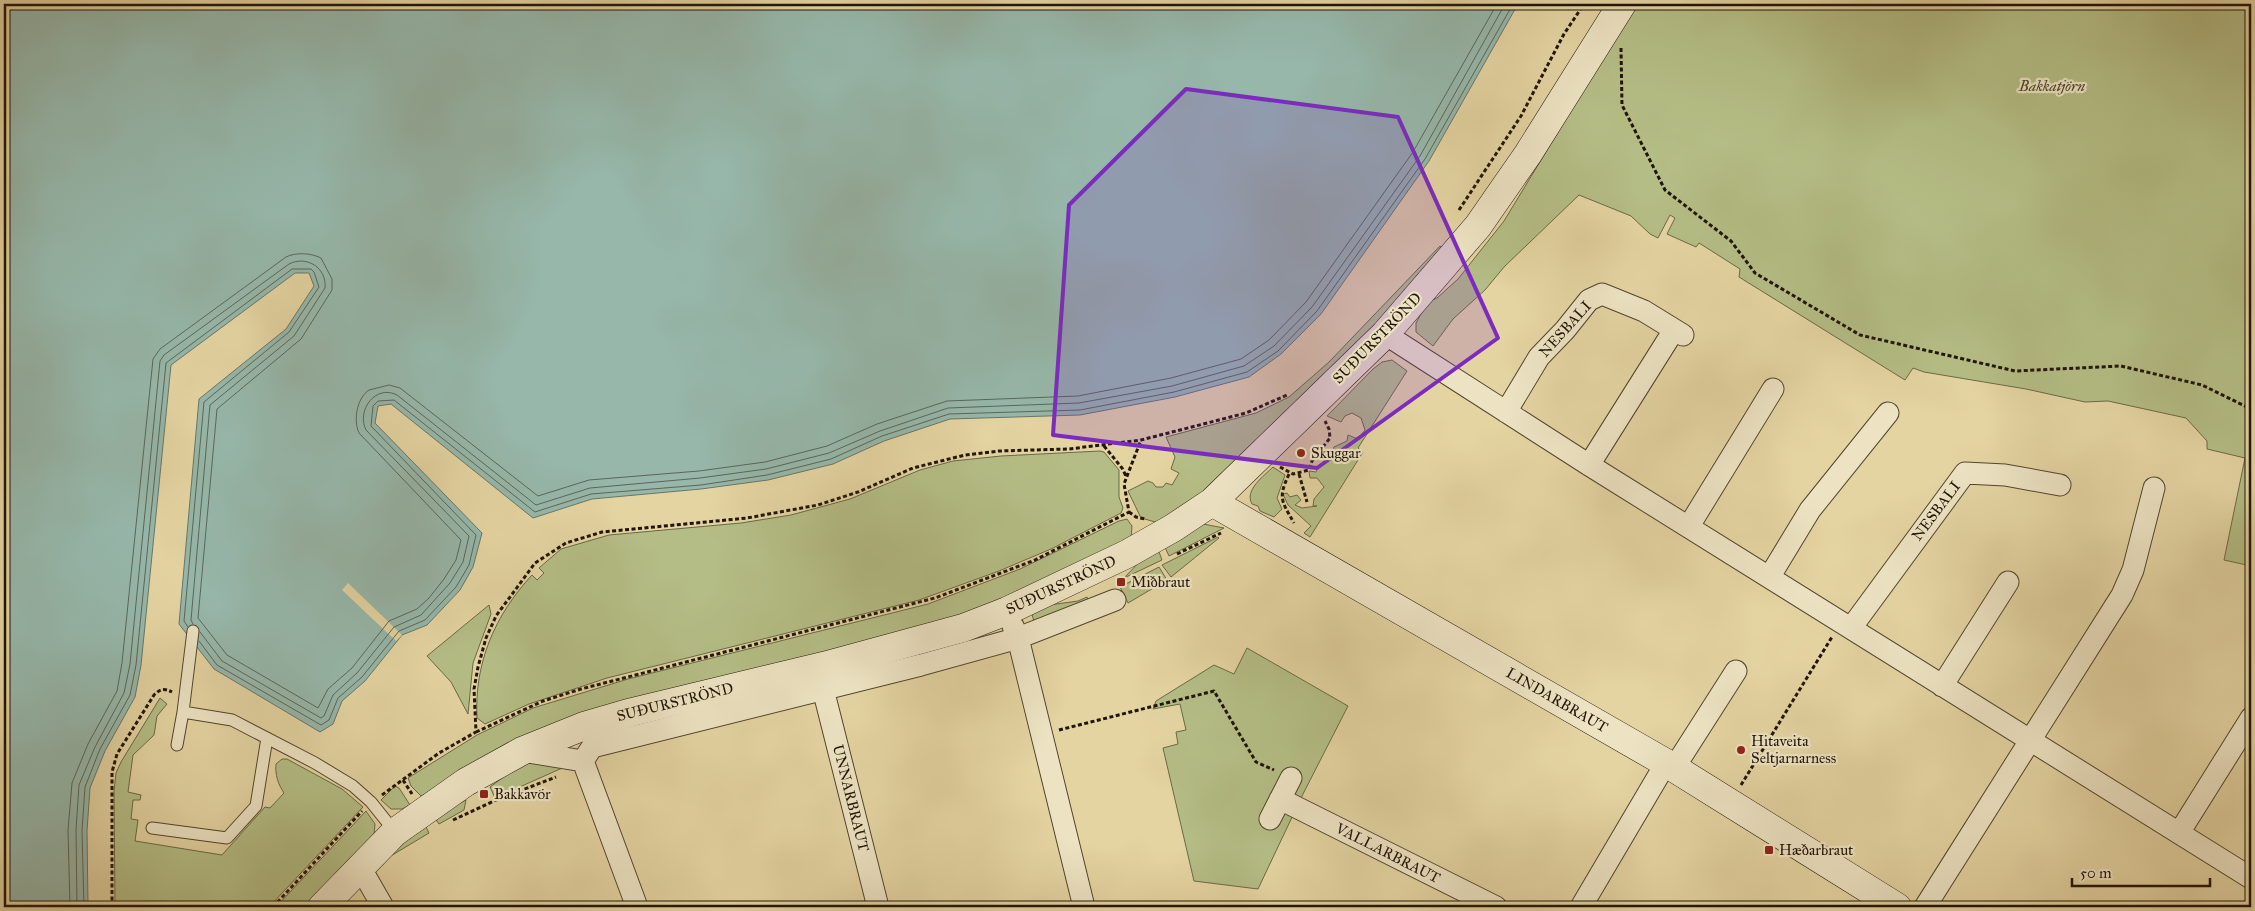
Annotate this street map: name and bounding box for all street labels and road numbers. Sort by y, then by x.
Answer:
street label: SUÐURSTRÖND [1328,288,1425,387]
street label: NESBALI [1535,297,1595,361]
street label: NESBALI [1908,478,1964,544]
street label: SUÐURSTRÖND [1003,551,1119,618]
street label: LINDARBRAUT [1503,664,1611,736]
street label: SUÐURSTRÖND [615,678,735,725]
street label: UNNARBRAUT [829,743,873,853]
street label: VALLARBRAUT [1332,818,1443,887]

